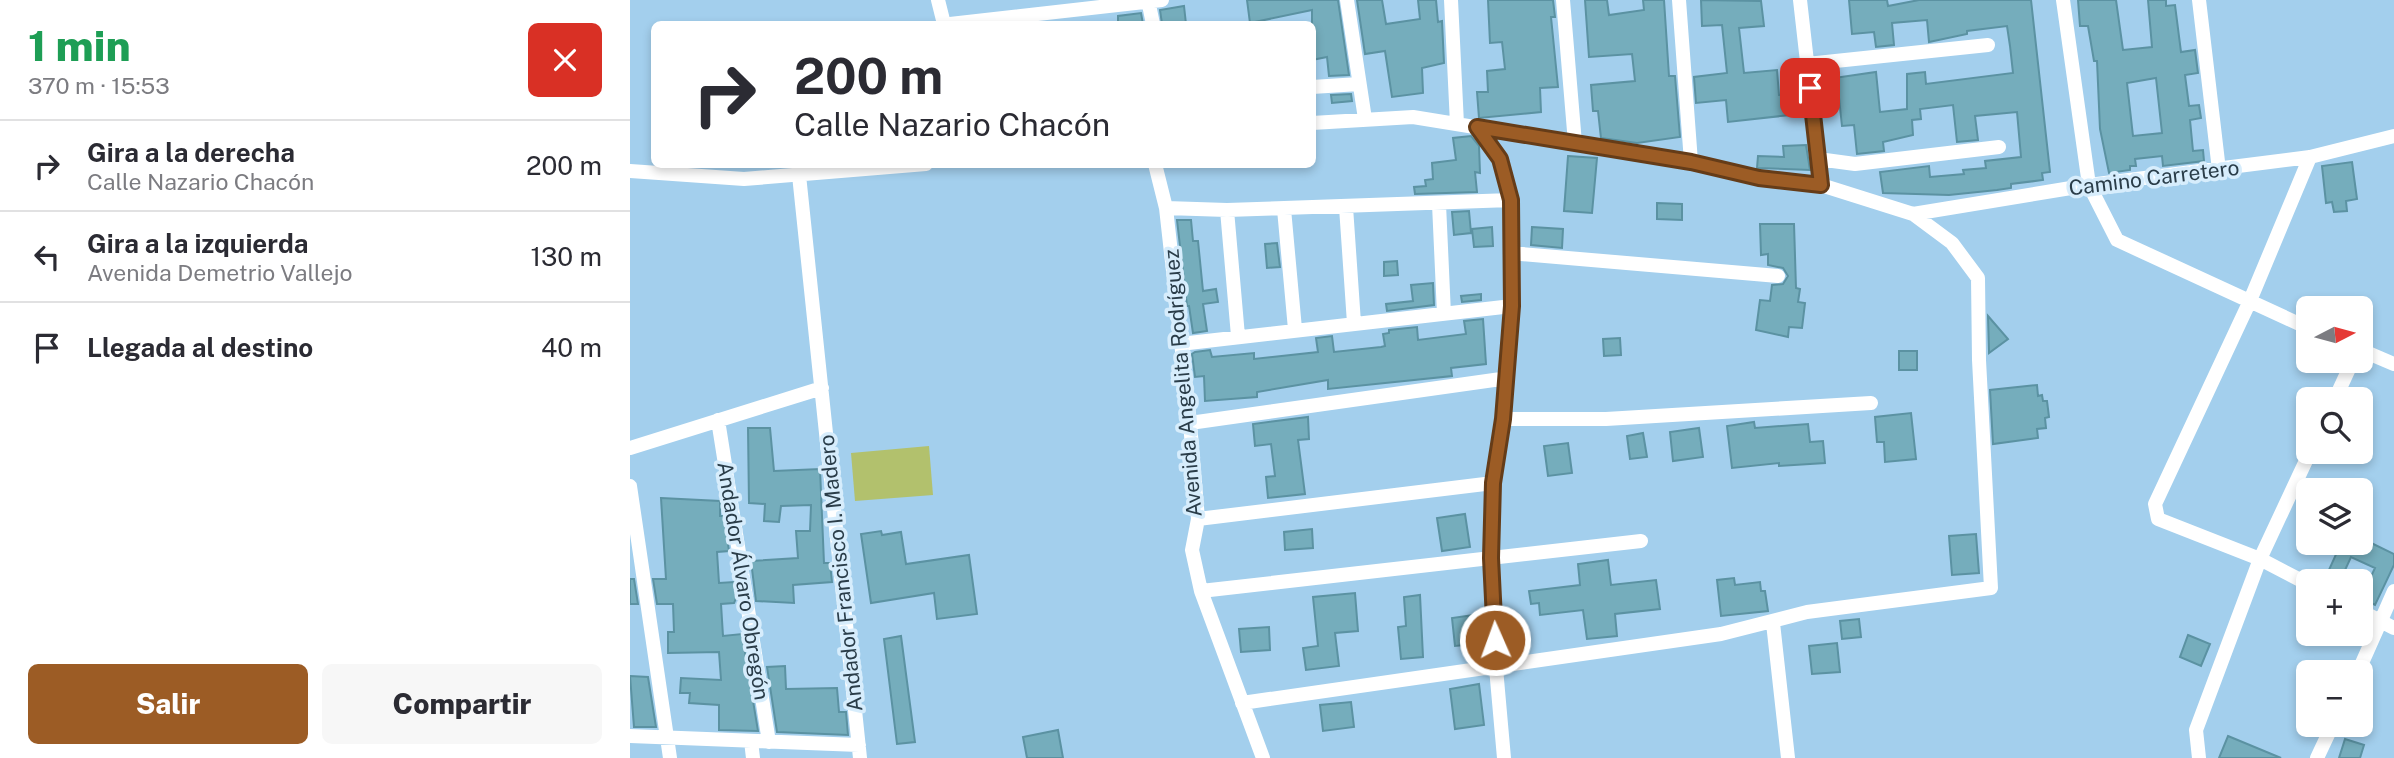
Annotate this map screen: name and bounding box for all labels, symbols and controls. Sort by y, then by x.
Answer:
text: 1 min [28,21,131,70]
button: close [528,23,602,97]
text: 200 m [794,47,943,105]
icon: right [679,49,770,140]
pin [1780,58,1840,118]
icon: arrive [1791,69,1829,107]
text: 370 m · 15:53 [28,72,170,99]
text: Calle Nazario Chacón [794,106,1110,143]
text: Gira a la derecha [87,137,295,168]
icon: right [28,147,66,185]
text: 200 m [526,150,602,181]
street label: Camino Carretero [2067,155,2241,200]
text: Calle Nazario Chacón [87,168,314,195]
text: Gira a la izquierda [87,228,309,259]
icon: left [28,238,66,276]
text: 130 m [530,241,602,272]
street label: Avenida Angelita Rodríguez [1158,248,1207,518]
text: Avenida Demetrio Vallejo [87,259,353,286]
north arrow [2296,296,2373,373]
map controls [2296,296,2373,737]
icon: arrive [28,329,66,367]
text: Llegada al destino [87,332,313,363]
text: 40 m [541,332,602,363]
button: search [2296,387,2373,464]
street label: Andador Francisco I. Madero [814,433,867,713]
street label: Andador Álvaro Obregón [712,460,775,702]
button: layers [2296,478,2373,555]
button: + [2296,569,2373,646]
position arrow [1458,603,1532,677]
button: − [2296,660,2373,737]
button: Salir [28,664,308,744]
button: Compartir [322,664,602,744]

